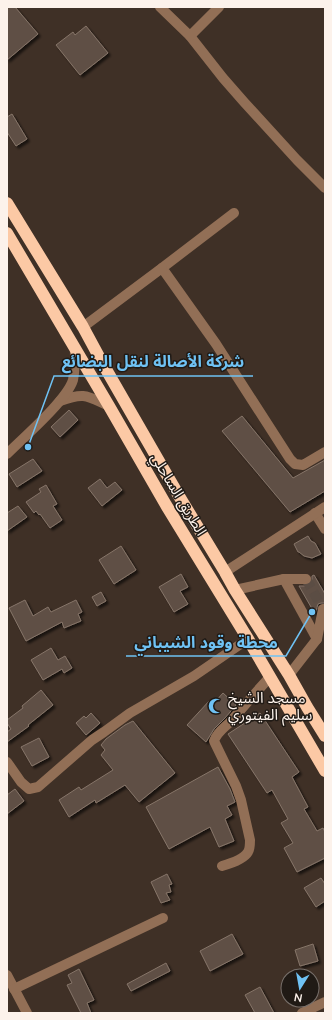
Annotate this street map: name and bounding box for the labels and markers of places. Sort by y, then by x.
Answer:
callout: شركة الأصالة لنقل البضائع [54,348,253,376]
callout: محطة وقود الشيباني [126,628,286,656]
place label: مسجد الشيخ سليم الفيتوري [228,688,313,726]
mosque icon: مسجد الشيخ سليم الفيتوري [207,697,225,715]

